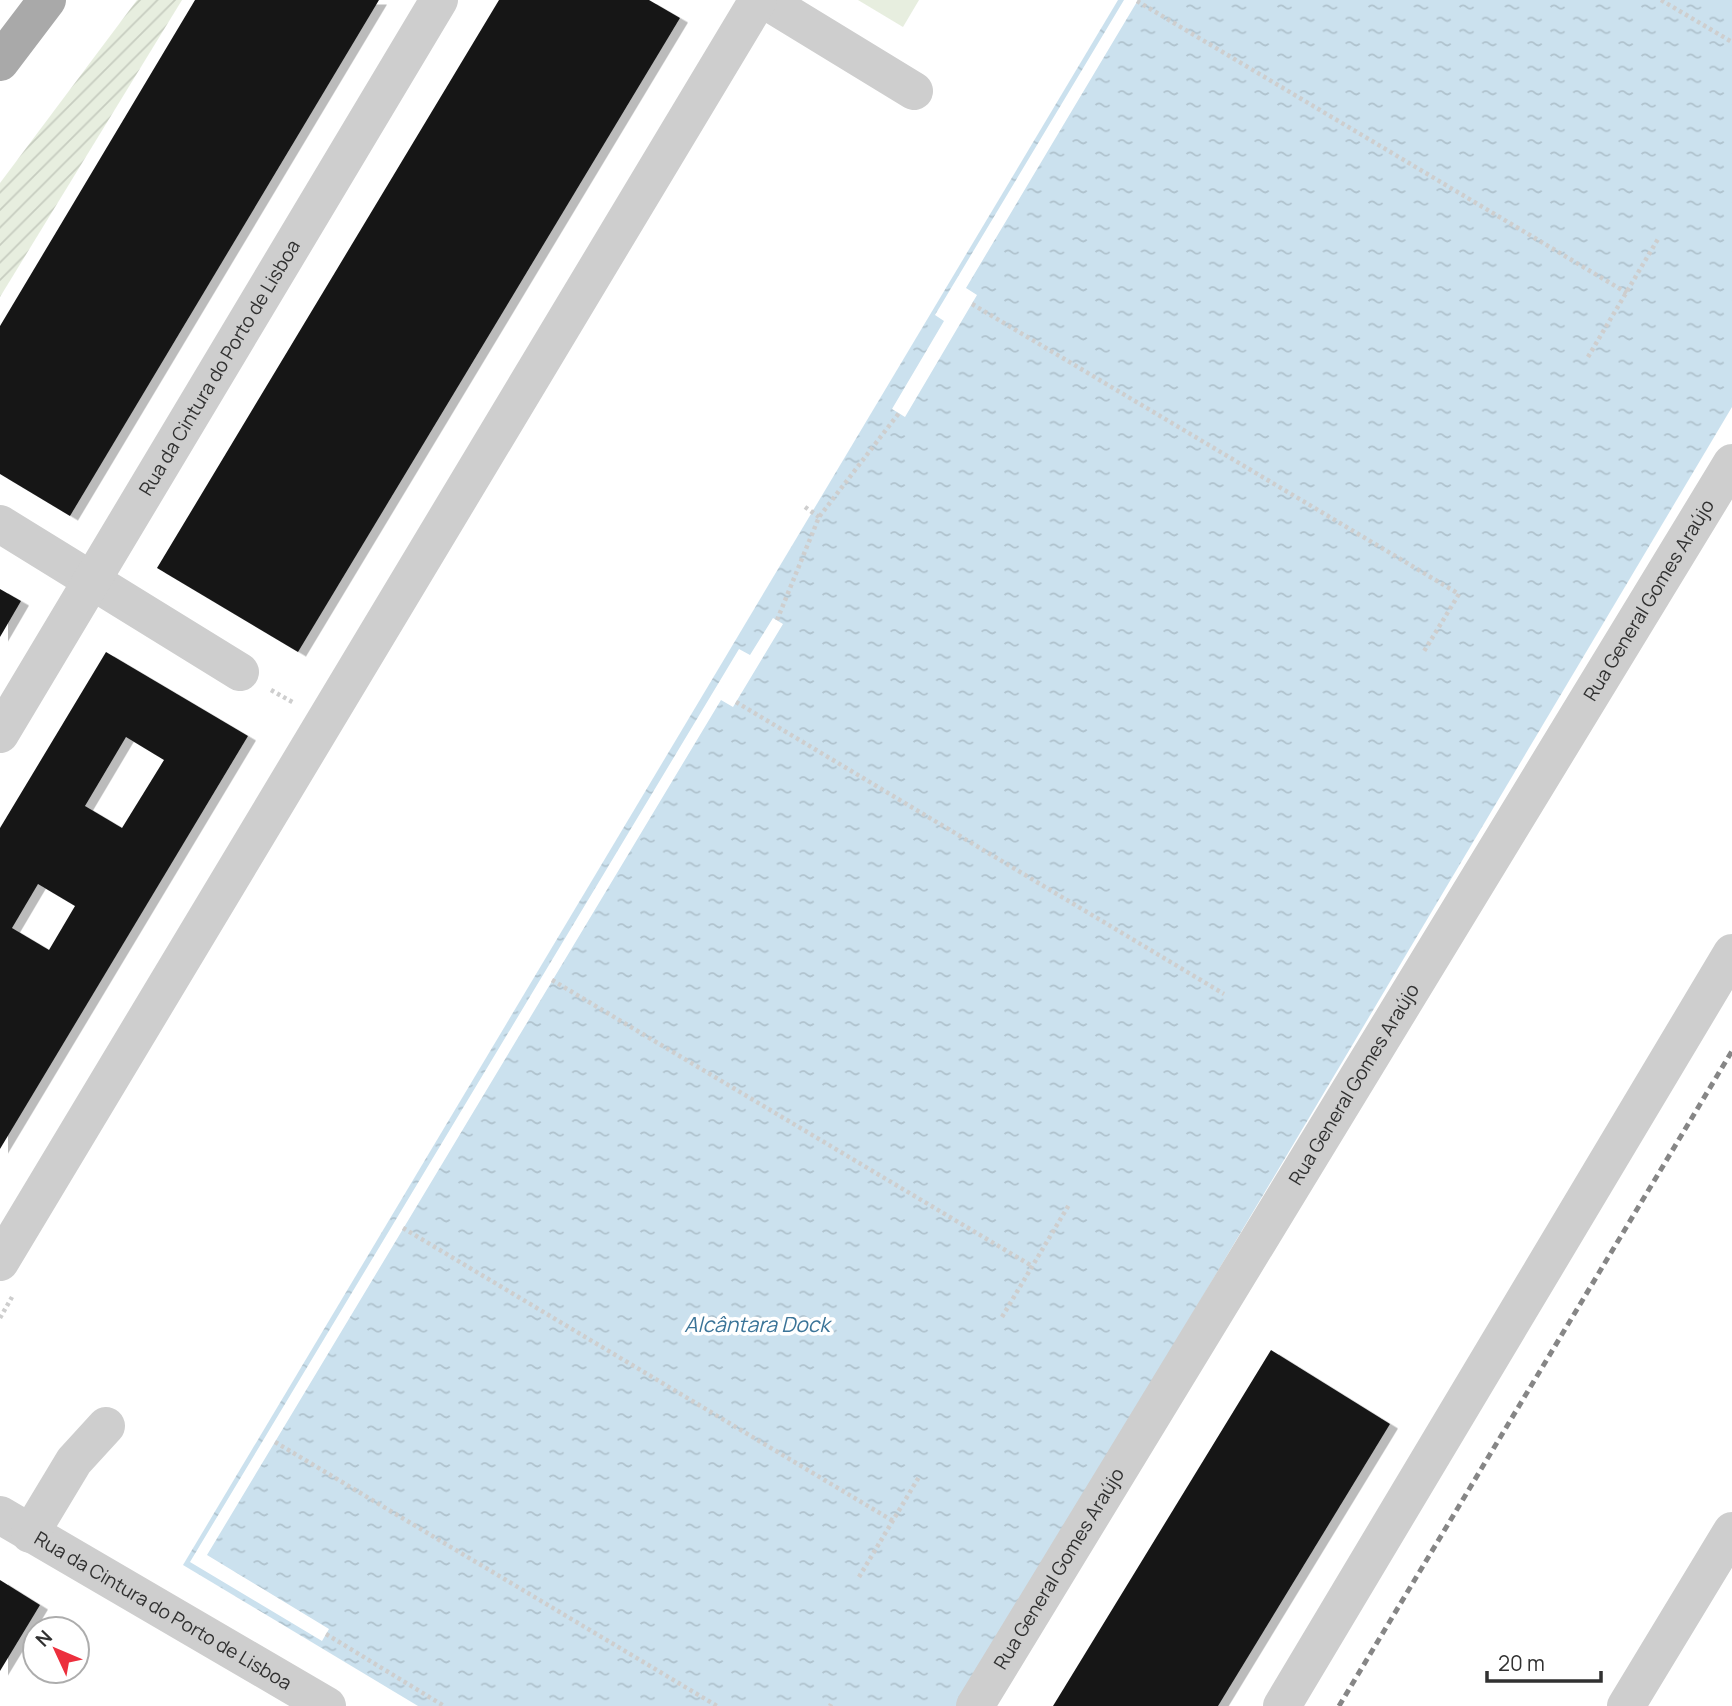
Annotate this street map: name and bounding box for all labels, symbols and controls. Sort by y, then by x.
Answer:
street label: Rua da Cintura do Porto de Lisboa [133,235,306,500]
street label: Rua General Gomes Araújo [1577,494,1720,706]
street label: Rua General Gomes Araújo [1282,979,1425,1190]
water label: Alcântara Dock [684,1310,832,1338]
street label: Rua General Gomes Araújo [987,1463,1130,1674]
street label: Rua da Cintura do Porto de Lisboa [30,1525,297,1696]
north arrow [21,1615,91,1685]
text: N [30,1624,58,1652]
scale bar [1487,1640,1601,1684]
text: 20 m [1498,1649,1545,1677]

